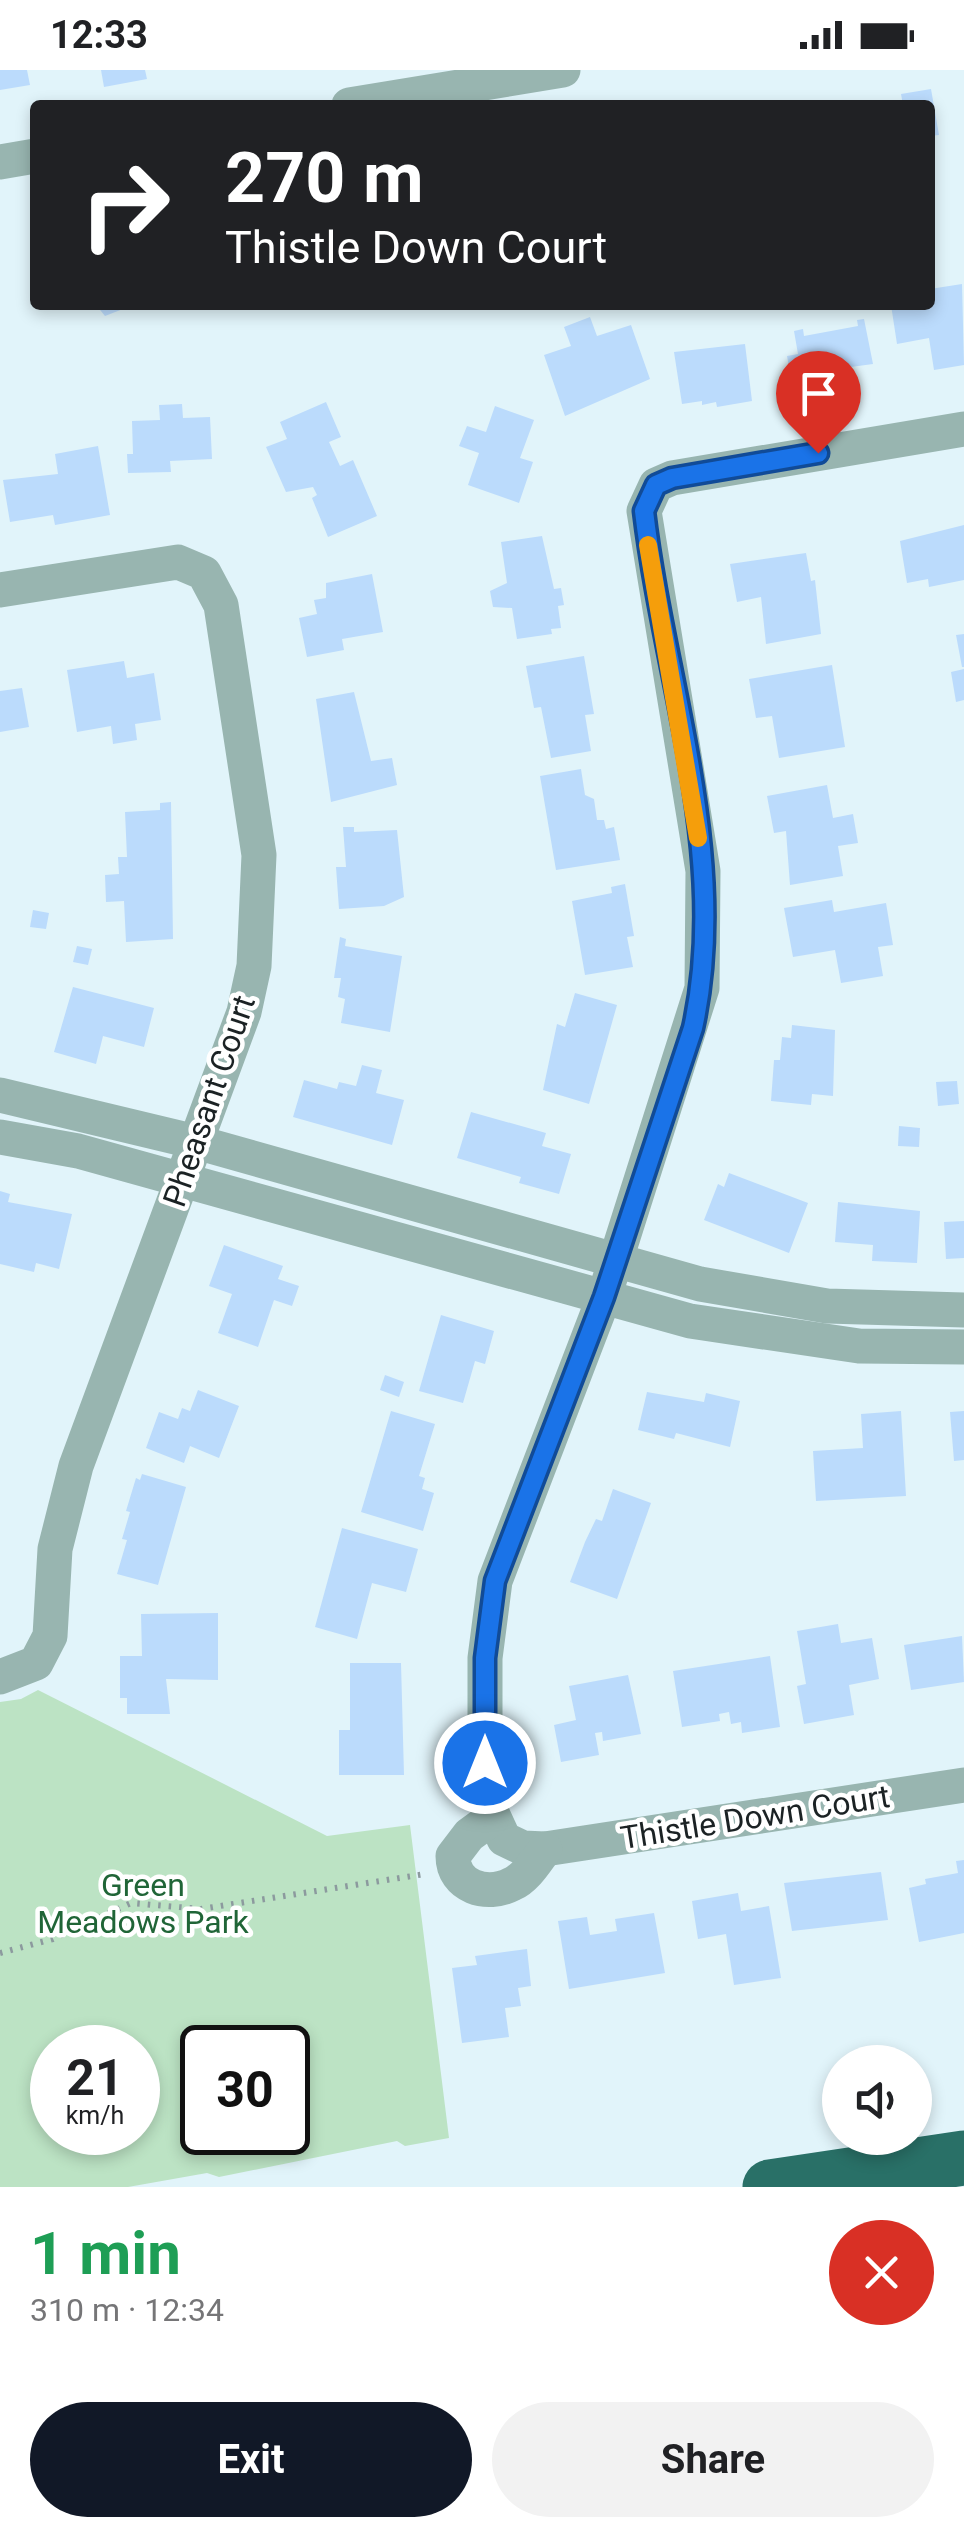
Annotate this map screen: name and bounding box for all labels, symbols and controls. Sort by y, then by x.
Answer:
text: 12:33 [50,13,148,57]
text: 270 m [225,137,424,219]
icon: right [60,140,190,270]
text: Thistle Down Court [225,221,607,274]
pin [776,351,861,454]
icon: arrive [791,366,846,421]
street label: Pheasant Court [155,990,263,1212]
position arrow [433,1711,537,1815]
street label: Thistle Down Court [618,1777,892,1857]
park label: Green Meadows Park [37,1866,250,1941]
speed limit sign: 30 [180,2025,310,2155]
map controls [822,2045,932,2155]
button: sound [822,2045,932,2155]
text: 21 [66,2049,124,2107]
text: km/h [66,2101,124,2130]
text: 1 min [30,2218,181,2289]
button: close [829,2220,934,2325]
text: 310 m · 12:34 [30,2291,224,2329]
button: Exit [30,2402,472,2517]
button: Share [492,2402,934,2517]

